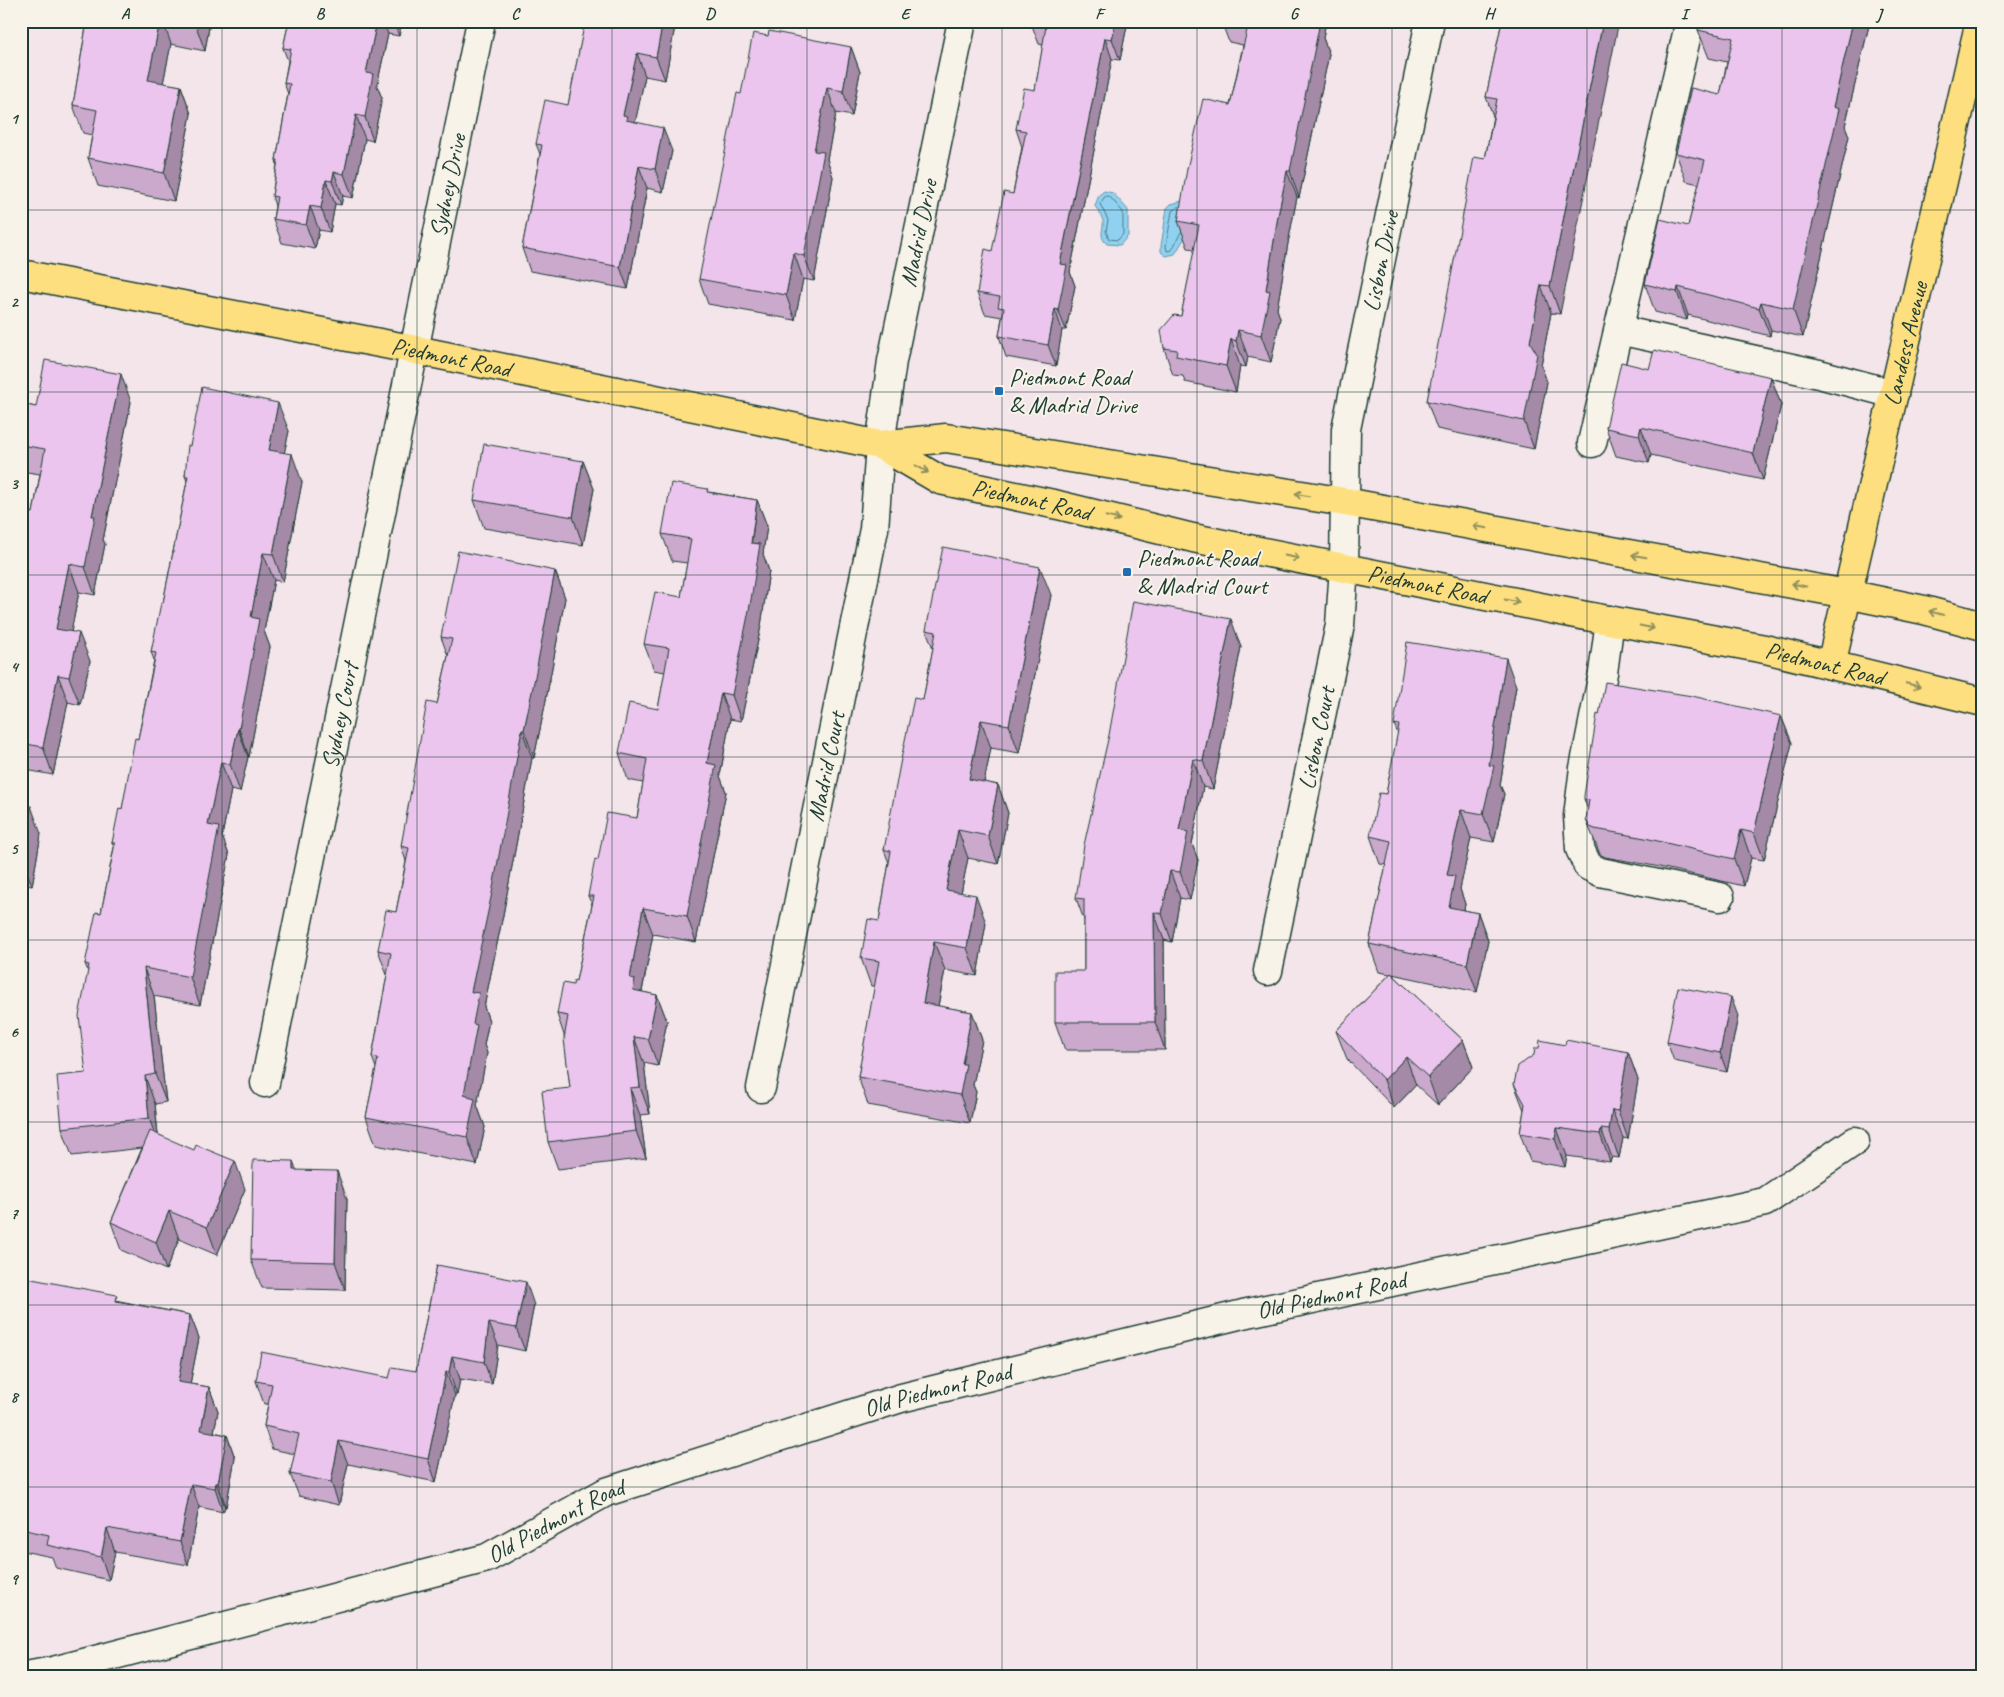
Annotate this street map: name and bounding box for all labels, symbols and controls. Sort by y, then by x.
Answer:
text: A [121,4,131,24]
text: B [316,4,326,24]
text: C [511,4,521,24]
text: D [705,4,716,24]
text: E [901,4,912,24]
text: F [1095,4,1106,24]
text: G [1290,4,1300,24]
text: H [1484,4,1496,24]
text: I [1681,4,1691,24]
text: J [1875,4,1884,24]
text: 1 [10,109,19,129]
street label: Sydney Drive [422,129,473,239]
street label: Madrid Drive [893,175,944,289]
street label: Lisbon Drive [1356,206,1406,314]
street label: Landess Avenue [1877,276,1935,408]
text: 2 [10,292,19,312]
street label: Piedmont Road [389,331,517,385]
place label: Piedmont Road & Madrid Drive [1009,362,1139,420]
marker: Piedmont Road & Madrid Drive [993,385,1005,397]
one-way arrow [914,465,929,475]
street label: Piedmont Road [969,472,1098,528]
text: 3 [10,474,19,494]
one-way arrow [1295,490,1311,500]
one-way arrow [1104,514,1120,523]
one-way arrow [1472,521,1488,531]
place label: Piedmont Road & Madrid Court [1137,543,1269,601]
one-way arrow [1632,551,1648,560]
one-way arrow [1284,552,1300,562]
street label: Piedmont Road [1365,558,1493,612]
marker: Piedmont Road & Madrid Court [1121,566,1133,578]
one-way arrow [1792,580,1808,590]
one-way arrow [1504,597,1520,606]
one-way arrow [1928,608,1944,617]
one-way arrow [1638,622,1654,632]
street label: Piedmont Road [1762,635,1891,693]
text: 4 [10,657,19,677]
street label: Sydney Court [314,657,366,771]
one-way arrow [1904,681,1920,690]
street label: Lisbon Court [1291,682,1342,792]
street label: Madrid Court [800,707,852,824]
text: 5 [11,839,20,859]
text: 6 [10,1022,19,1042]
text: 7 [10,1204,19,1224]
street label: Old Piedmont Road [1254,1264,1412,1326]
street label: Old Piedmont Road [860,1356,1018,1424]
text: 8 [10,1387,19,1407]
street label: Old Piedmont Road [482,1471,631,1570]
text: 9 [10,1569,19,1589]

